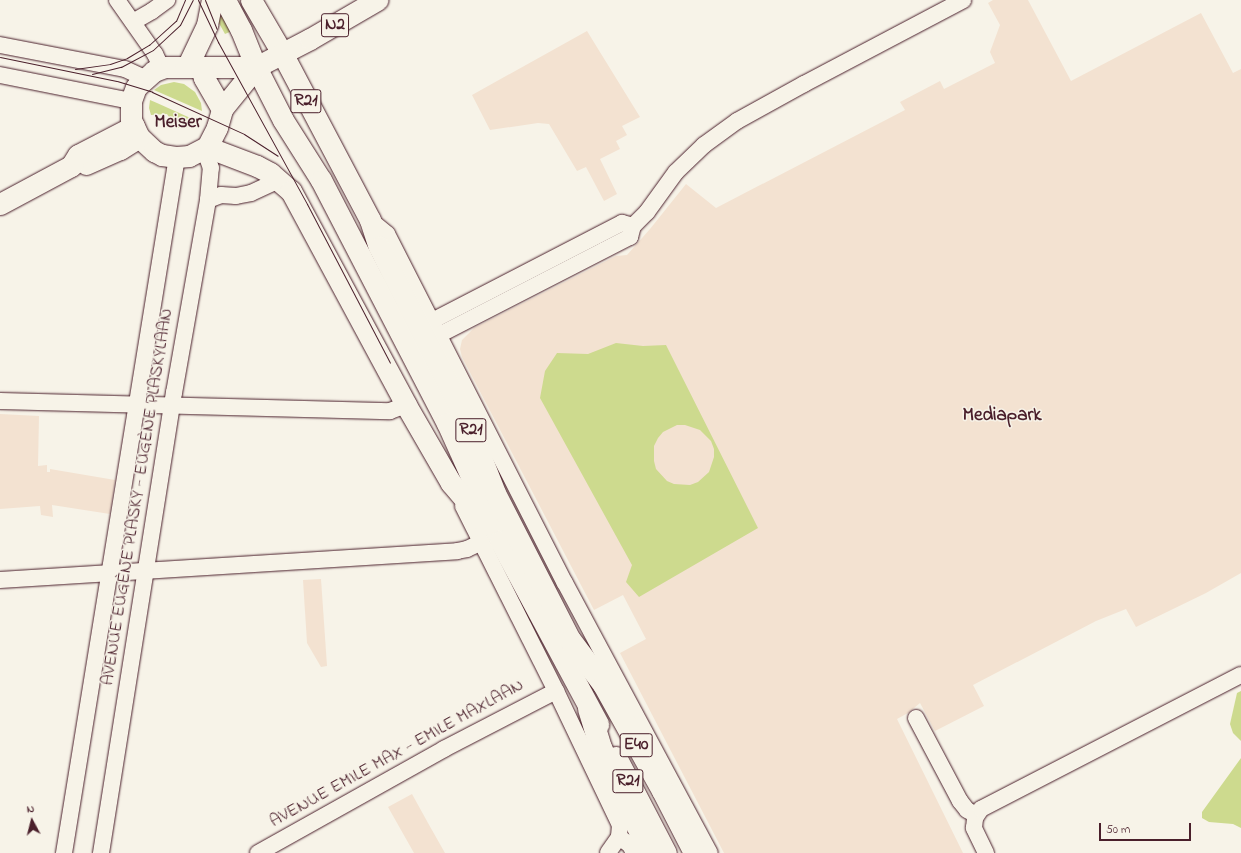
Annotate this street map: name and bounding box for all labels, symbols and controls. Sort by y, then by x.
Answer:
road number: N2 [321,10,349,40]
road number: R21 [290,86,322,116]
district label: Meiser [154,112,202,134]
street label: AVENUE EUGÈNE PLASKY - EUGÈNE PLASKYLAAN [97,307,179,687]
district label: Mediapark [962,405,1042,427]
road number: R21 [455,415,487,445]
street label: AVENUE EMILE MAX - EMILE MAXLAAN [266,675,528,833]
road number: E40 [619,730,653,760]
road number: R21 [612,766,644,796]
north arrow [12,801,52,841]
text: N [26,801,35,817]
scale bar [1101,815,1193,841]
text: 50 m [1106,821,1130,839]

